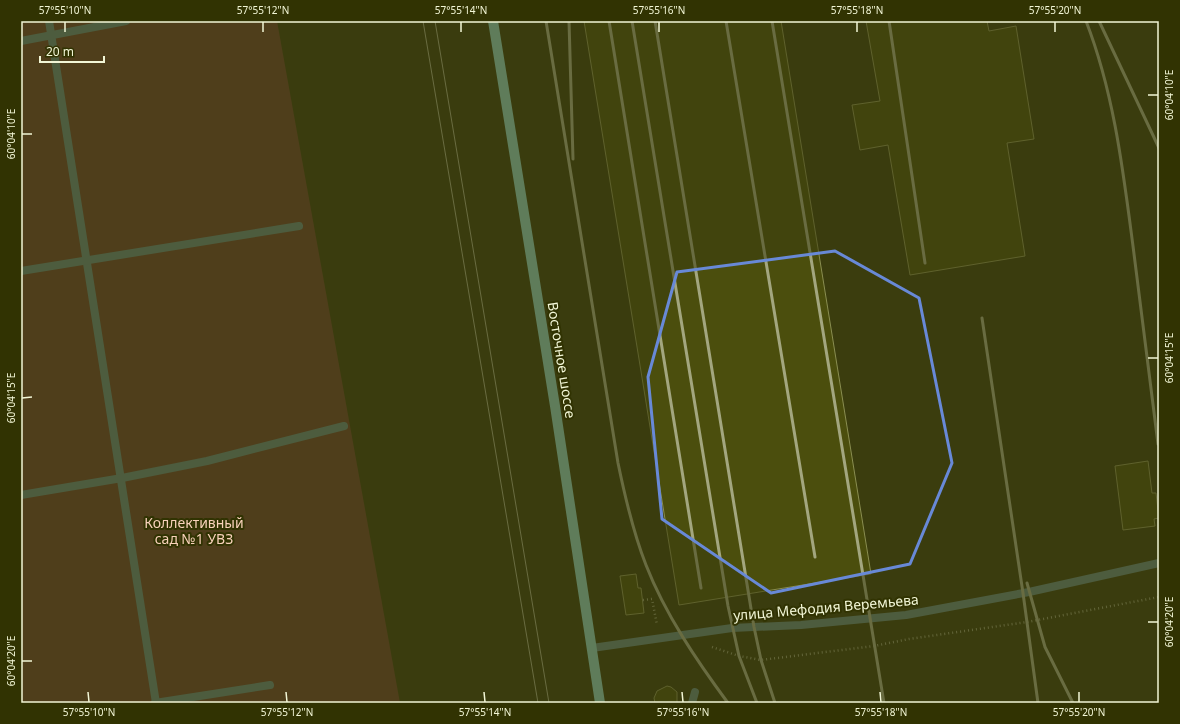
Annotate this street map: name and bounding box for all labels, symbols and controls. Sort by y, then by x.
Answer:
text: 57°55'10"N [39,3,91,17]
text: 57°55'12"N [237,3,289,17]
text: 57°55'14"N [435,3,487,17]
text: 57°55'16"N [633,3,685,17]
text: 57°55'18"N [831,3,883,17]
text: 57°55'20"N [1029,3,1081,17]
scale bar [40,38,104,64]
text: 20 m [46,43,74,60]
text: 60°04'10"E [1162,70,1176,120]
text: 60°04'10"E [4,109,18,159]
street label: Восточное шоссе [543,301,581,420]
text: 60°04'15"E [1162,333,1176,383]
text: 60°04'15"E [4,373,18,423]
park label: Коллективный сад №1 УВЗ [144,513,244,548]
street label: улица Мефодия Веремьева [733,589,919,625]
text: 60°04'20"E [1162,597,1176,647]
text: 60°04'20"E [4,636,18,686]
text: 57°55'10"N [63,705,115,719]
text: 57°55'12"N [261,705,313,719]
text: 57°55'14"N [459,705,511,719]
text: 57°55'16"N [657,705,709,719]
text: 57°55'18"N [855,705,907,719]
text: 57°55'20"N [1053,705,1105,719]

